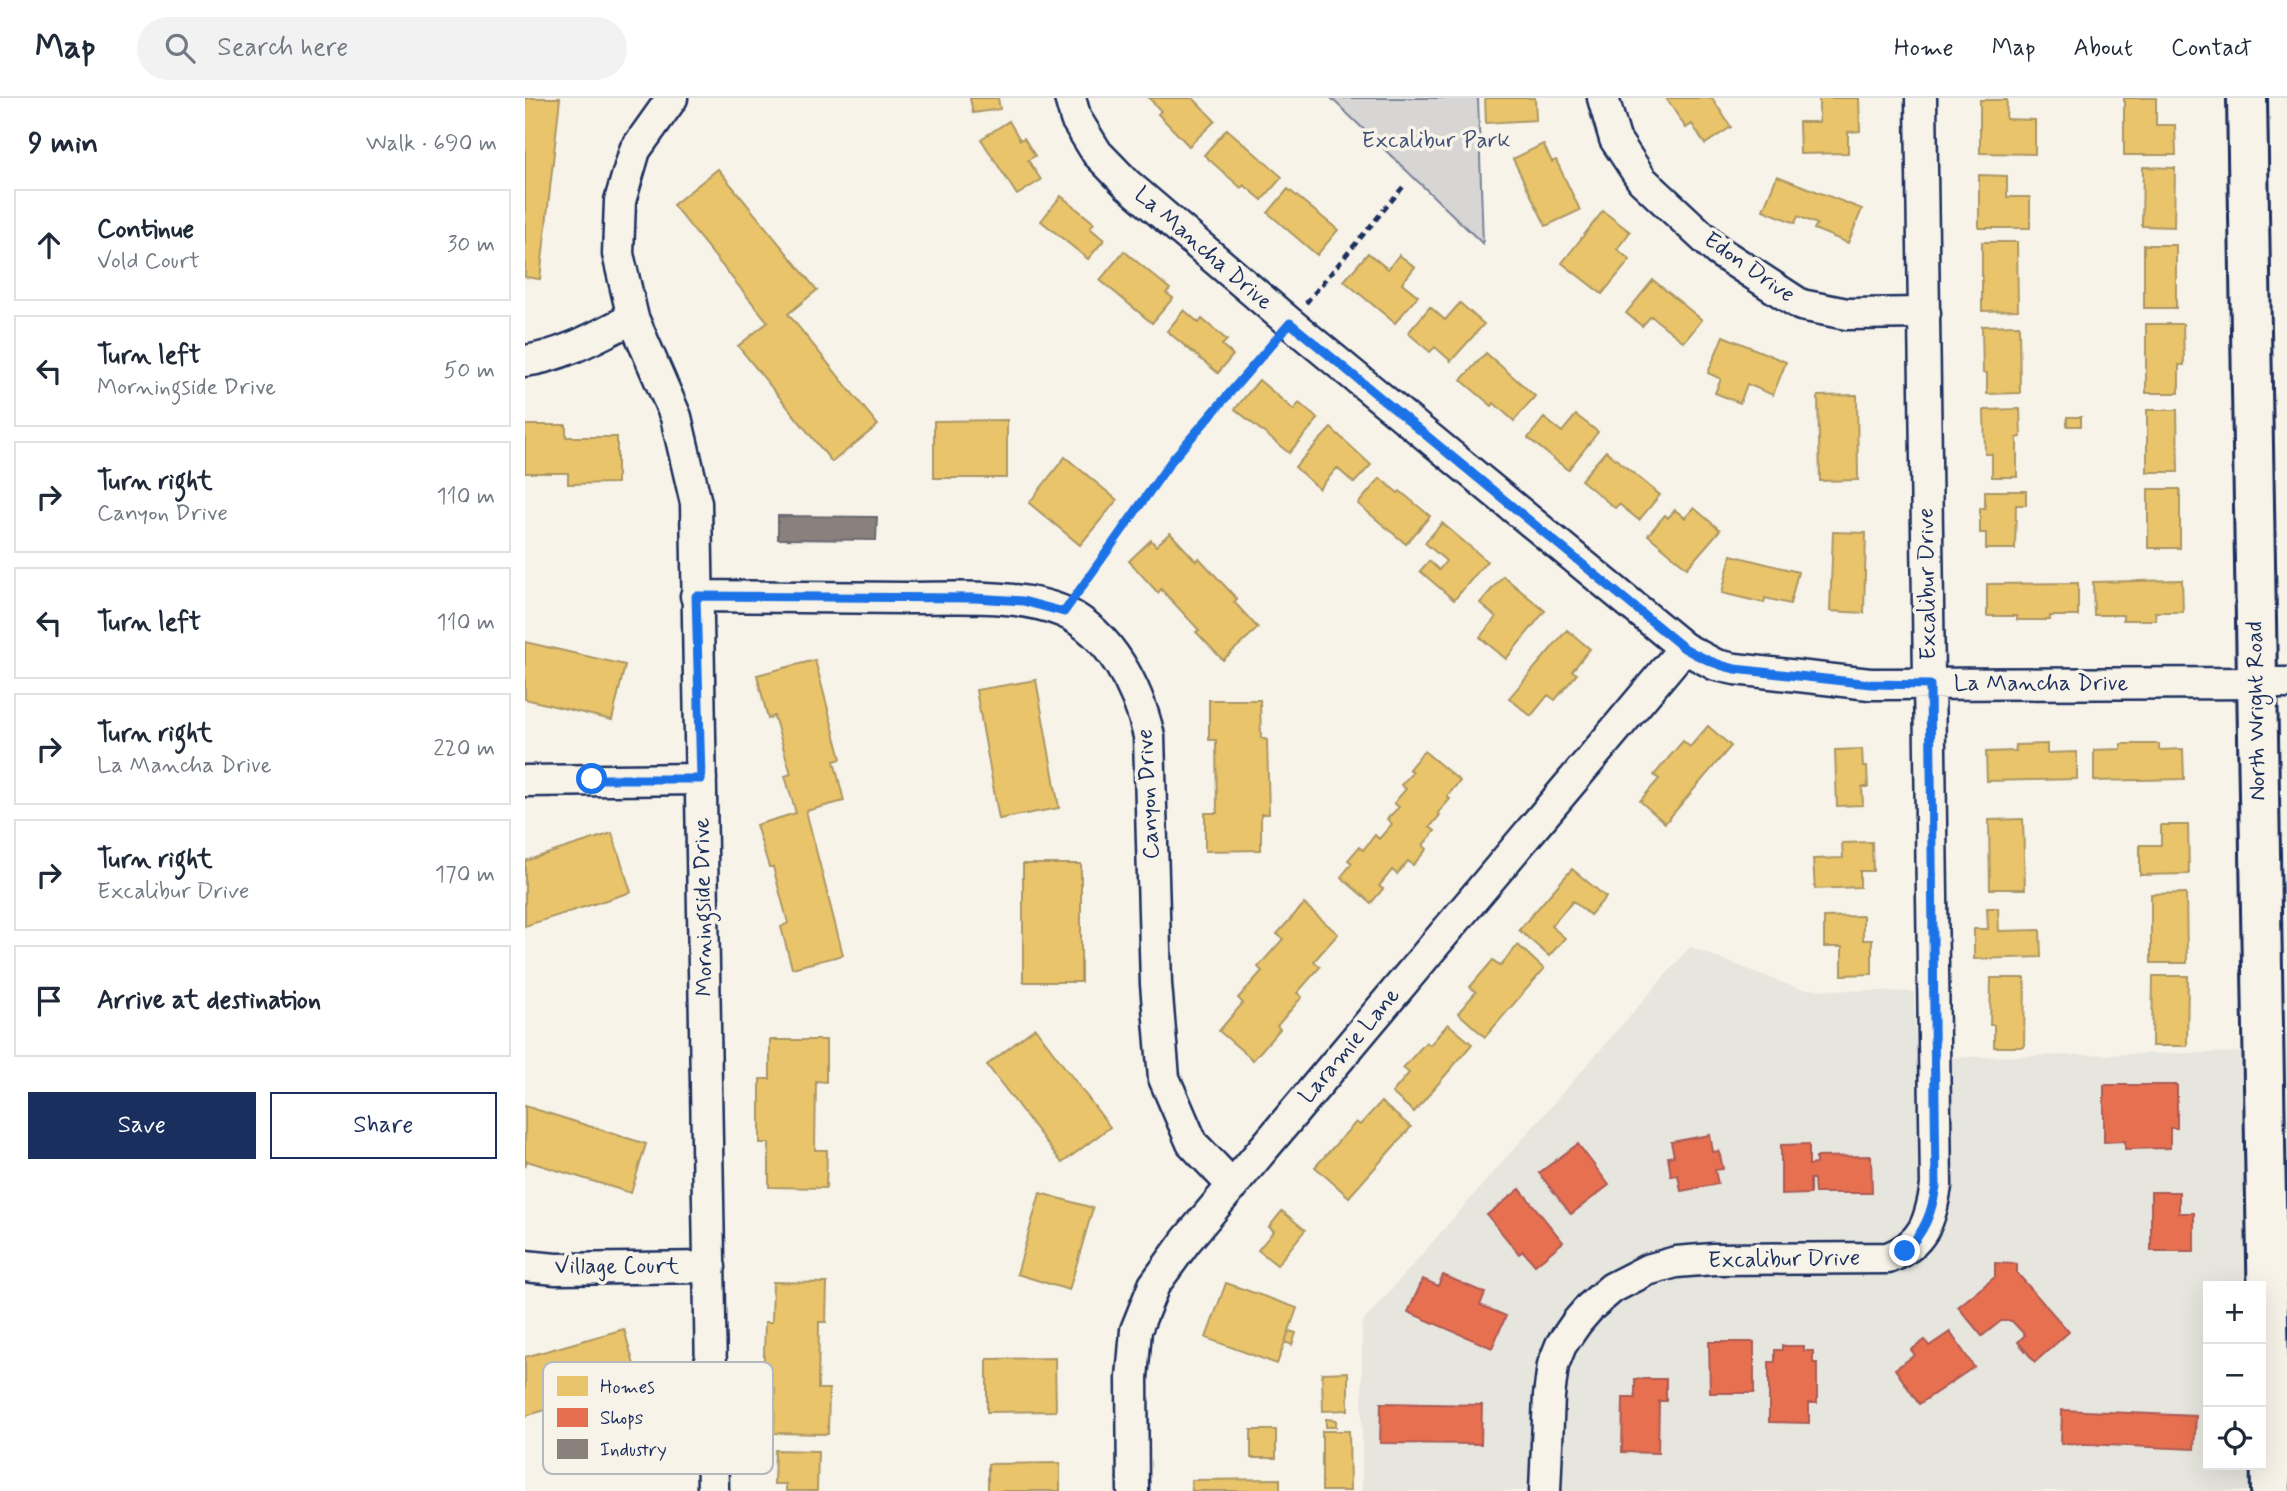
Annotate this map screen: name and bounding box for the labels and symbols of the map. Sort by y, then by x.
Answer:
park label: Excalibur Park [1362,126,1510,156]
street label: La Mancha Drive [1127,180,1279,318]
street label: Edon Drive [1697,226,1801,310]
street label: Excalibur Drive [1912,508,1944,660]
street label: North Wright Road [2240,621,2276,801]
street label: La Mancha Drive [1954,669,2128,699]
street label: Canyon Drive [1131,728,1167,860]
route start [576,763,607,794]
street label: Morningside Drive [687,817,723,997]
street label: Laramie Lane [1293,982,1408,1110]
route end [1889,1235,1920,1266]
street label: Excalibur Drive [1708,1244,1860,1276]
street label: Village Court [555,1252,680,1282]
legend [543,1362,773,1474]
text: Homes [600,1375,655,1400]
text: Shops [600,1406,643,1431]
text: Industry [600,1438,667,1463]

